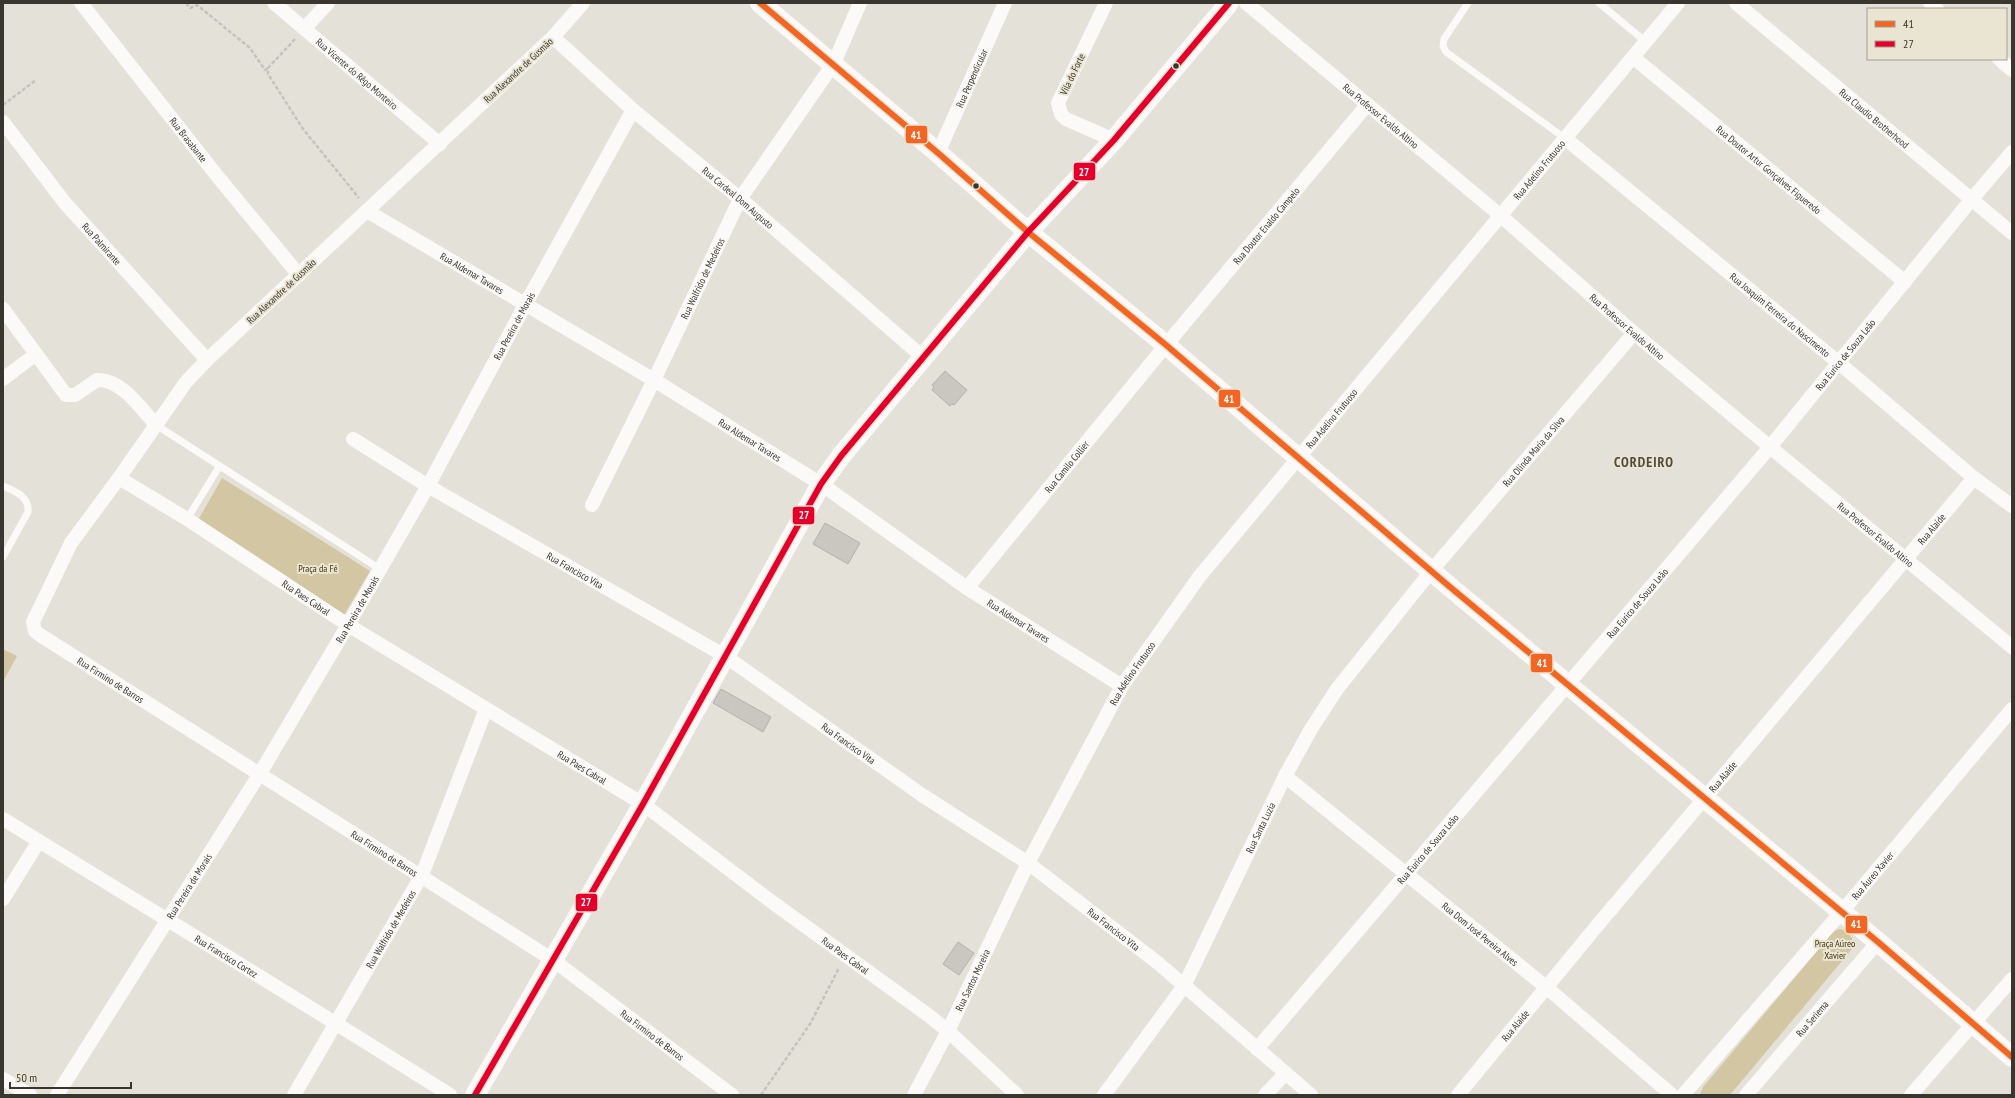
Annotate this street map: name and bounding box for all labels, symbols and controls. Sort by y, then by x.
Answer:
legend [1867,8,2007,60]
text: 41 [1903,16,1914,31]
street label: Rua Vicente do Rêgo Monteiro [313,35,401,113]
street label: Rua Alexandre de Gusmão [481,35,556,106]
text: 27 [1903,36,1914,51]
street label: Rua Perpendicular [953,47,991,110]
street label: Vila do Forte [1056,51,1088,98]
unlabelled marker [1171,61,1181,71]
street label: Rua Professor Evaldo Altino [1340,81,1421,152]
street label: Rua Claudio Brotherhood [1836,86,1911,151]
street label: Rua Brasabante [167,115,210,165]
street label: Rua Doutor Artur Gonçalves Figueredo [1713,123,1824,217]
line badge: 41 [905,125,928,144]
text: 41 [911,128,921,142]
street label: Rua Adelino Frutuoso [1511,137,1568,203]
line badge: 27 [1073,162,1096,181]
street label: Rua Cardeal Dom Augusto [699,164,776,232]
text: 27 [1079,165,1089,179]
unlabelled marker [971,181,981,191]
street label: Rua Doutor Enaldo Campelo [1230,184,1303,267]
street label: Rua Palmirante [79,220,124,268]
street label: Rua Walfrido de Medeiros [678,235,728,321]
street label: Rua Aldemar Tavares [438,250,507,297]
street label: Rua Alexandre de Gusmão [244,256,319,327]
street label: Rua Joaquim Ferreira do Nascimento [1727,270,1833,360]
street label: Rua Pereira de Morais [491,289,538,362]
street label: Rua Professor Evaldo Altino [1587,291,1667,363]
street label: Rua Eurico de Souza Leão [1813,317,1878,393]
street label: Rua Adelino Frutuoso [1303,386,1360,451]
line badge: 41 [1218,389,1241,408]
text: 41 [1224,392,1234,406]
street label: Rua Olinda Maria da Silva [1500,414,1567,490]
street label: Rua Aldemar Tavares [716,416,784,465]
street label: Rua Camilo Collier [1042,438,1092,496]
district label: CORDEIRO [1614,453,1674,471]
street label: Rua Professor Evaldo Altino [1835,500,1916,570]
line badge: 27 [792,506,815,525]
text: 27 [799,508,809,522]
street label: Rua Alaíde [1915,511,1948,547]
street label: Rua Francisco Vita [544,549,605,592]
park label: Praça da Fé [298,562,338,575]
street label: Rua Eurico de Souza Leão [1604,566,1671,641]
street label: Rua Pereira de Morais [333,573,382,645]
street label: Rua Paes Cabral [279,577,333,619]
street label: Rua Aldemar Tavares [985,596,1052,646]
street label: Rua Adelino Frutuoso [1107,639,1158,708]
line badge: 41 [1530,653,1553,673]
street label: Rua Firmino de Barros [75,654,147,707]
text: 41 [1537,656,1547,670]
street label: Rua Francisco Vita [819,720,878,767]
street label: Rua Paes Cabral [555,748,609,788]
street label: Rua Alaíde [1706,759,1740,795]
street label: Rua Santa Luzia [1243,800,1278,855]
street label: Rua Eurico de Souza Leão [1394,811,1462,887]
street label: Rua Firmino de Barros [348,828,420,880]
street label: Rua Áureo Xavier [1849,849,1897,902]
street label: Rua Pereira de Morais [164,851,215,922]
street label: Rua Walfrido de Medeiros [363,887,419,971]
line badge: 27 [575,893,598,912]
text: 27 [581,895,591,909]
street label: Rua Dom José Pereira Alves [1439,899,1521,969]
street label: Rua Francisco Vita [1085,905,1142,954]
line badge: 41 [1845,915,1868,934]
text: 41 [1851,917,1861,931]
street label: Rua Francisco Cortez [192,932,260,981]
street label: Rua Paes Cabral [819,934,872,977]
park label: Praça Aúreo Xavier [1815,937,1855,962]
street label: Rua Santos Moreira [952,947,993,1013]
street label: Rua Seriema [1793,998,1831,1039]
street label: Rua Firmino de Barros [618,1007,687,1064]
street label: Rua Alaíde [1499,1007,1532,1044]
scale bar [10,1064,131,1090]
text: 50 m [16,1070,37,1085]

